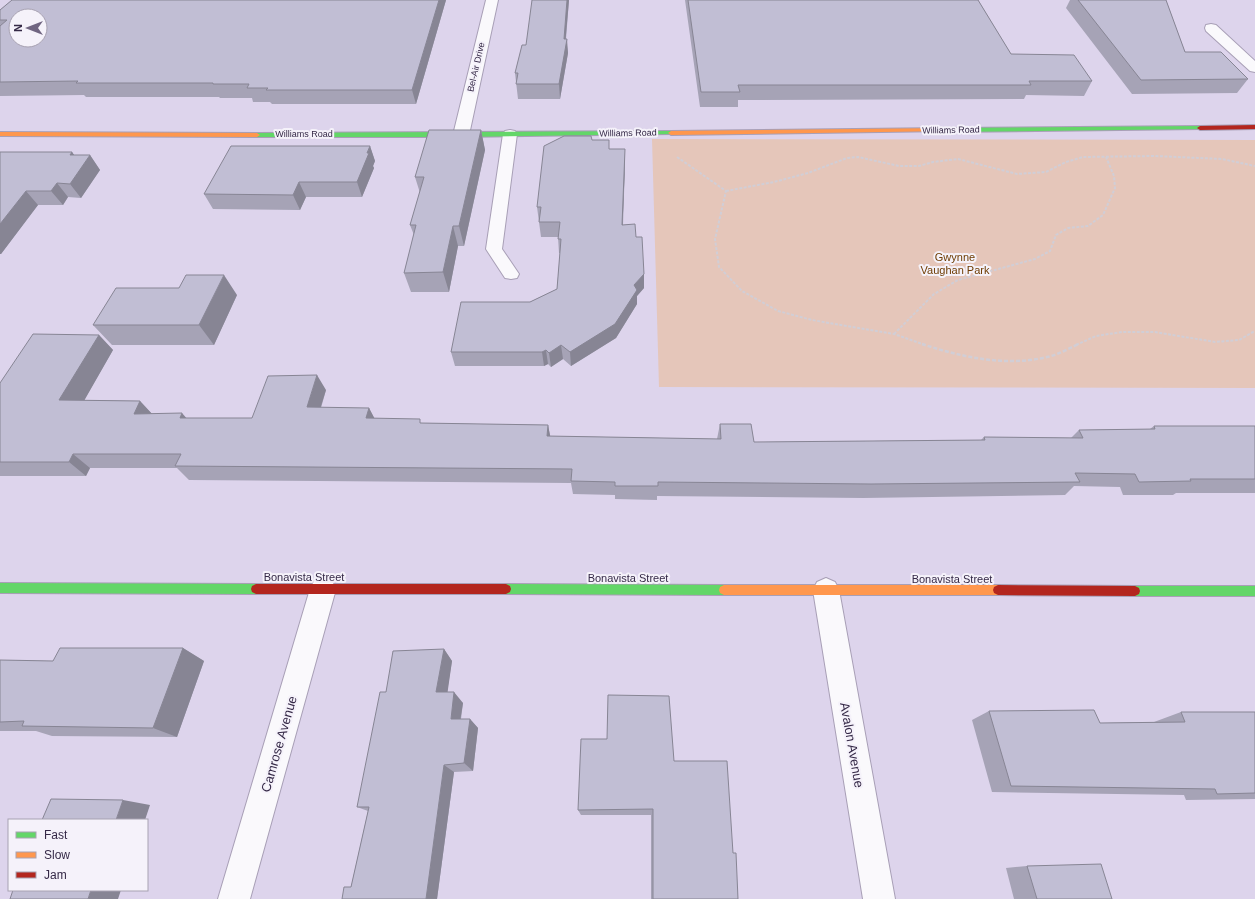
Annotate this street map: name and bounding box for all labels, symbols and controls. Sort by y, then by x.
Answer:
north arrow [8,8,48,48]
text: N [12,24,24,32]
street label: Bel-Air Drive [465,41,487,93]
street label: Williams Road [922,124,980,136]
street label: Williams Road [599,127,657,139]
street label: Williams Road [275,129,333,139]
park label: Gwynne Vaughan Park [921,251,990,276]
street label: Bonavista Street [264,571,344,583]
street label: Bonavista Street [588,572,668,584]
street label: Bonavista Street [912,573,992,585]
street label: Camrose Avenue [258,694,300,794]
street label: Avalon Avenue [837,701,867,789]
legend [8,819,148,891]
text: Fast [44,828,68,842]
text: Slow [44,848,70,862]
text: Jam [44,868,67,882]

